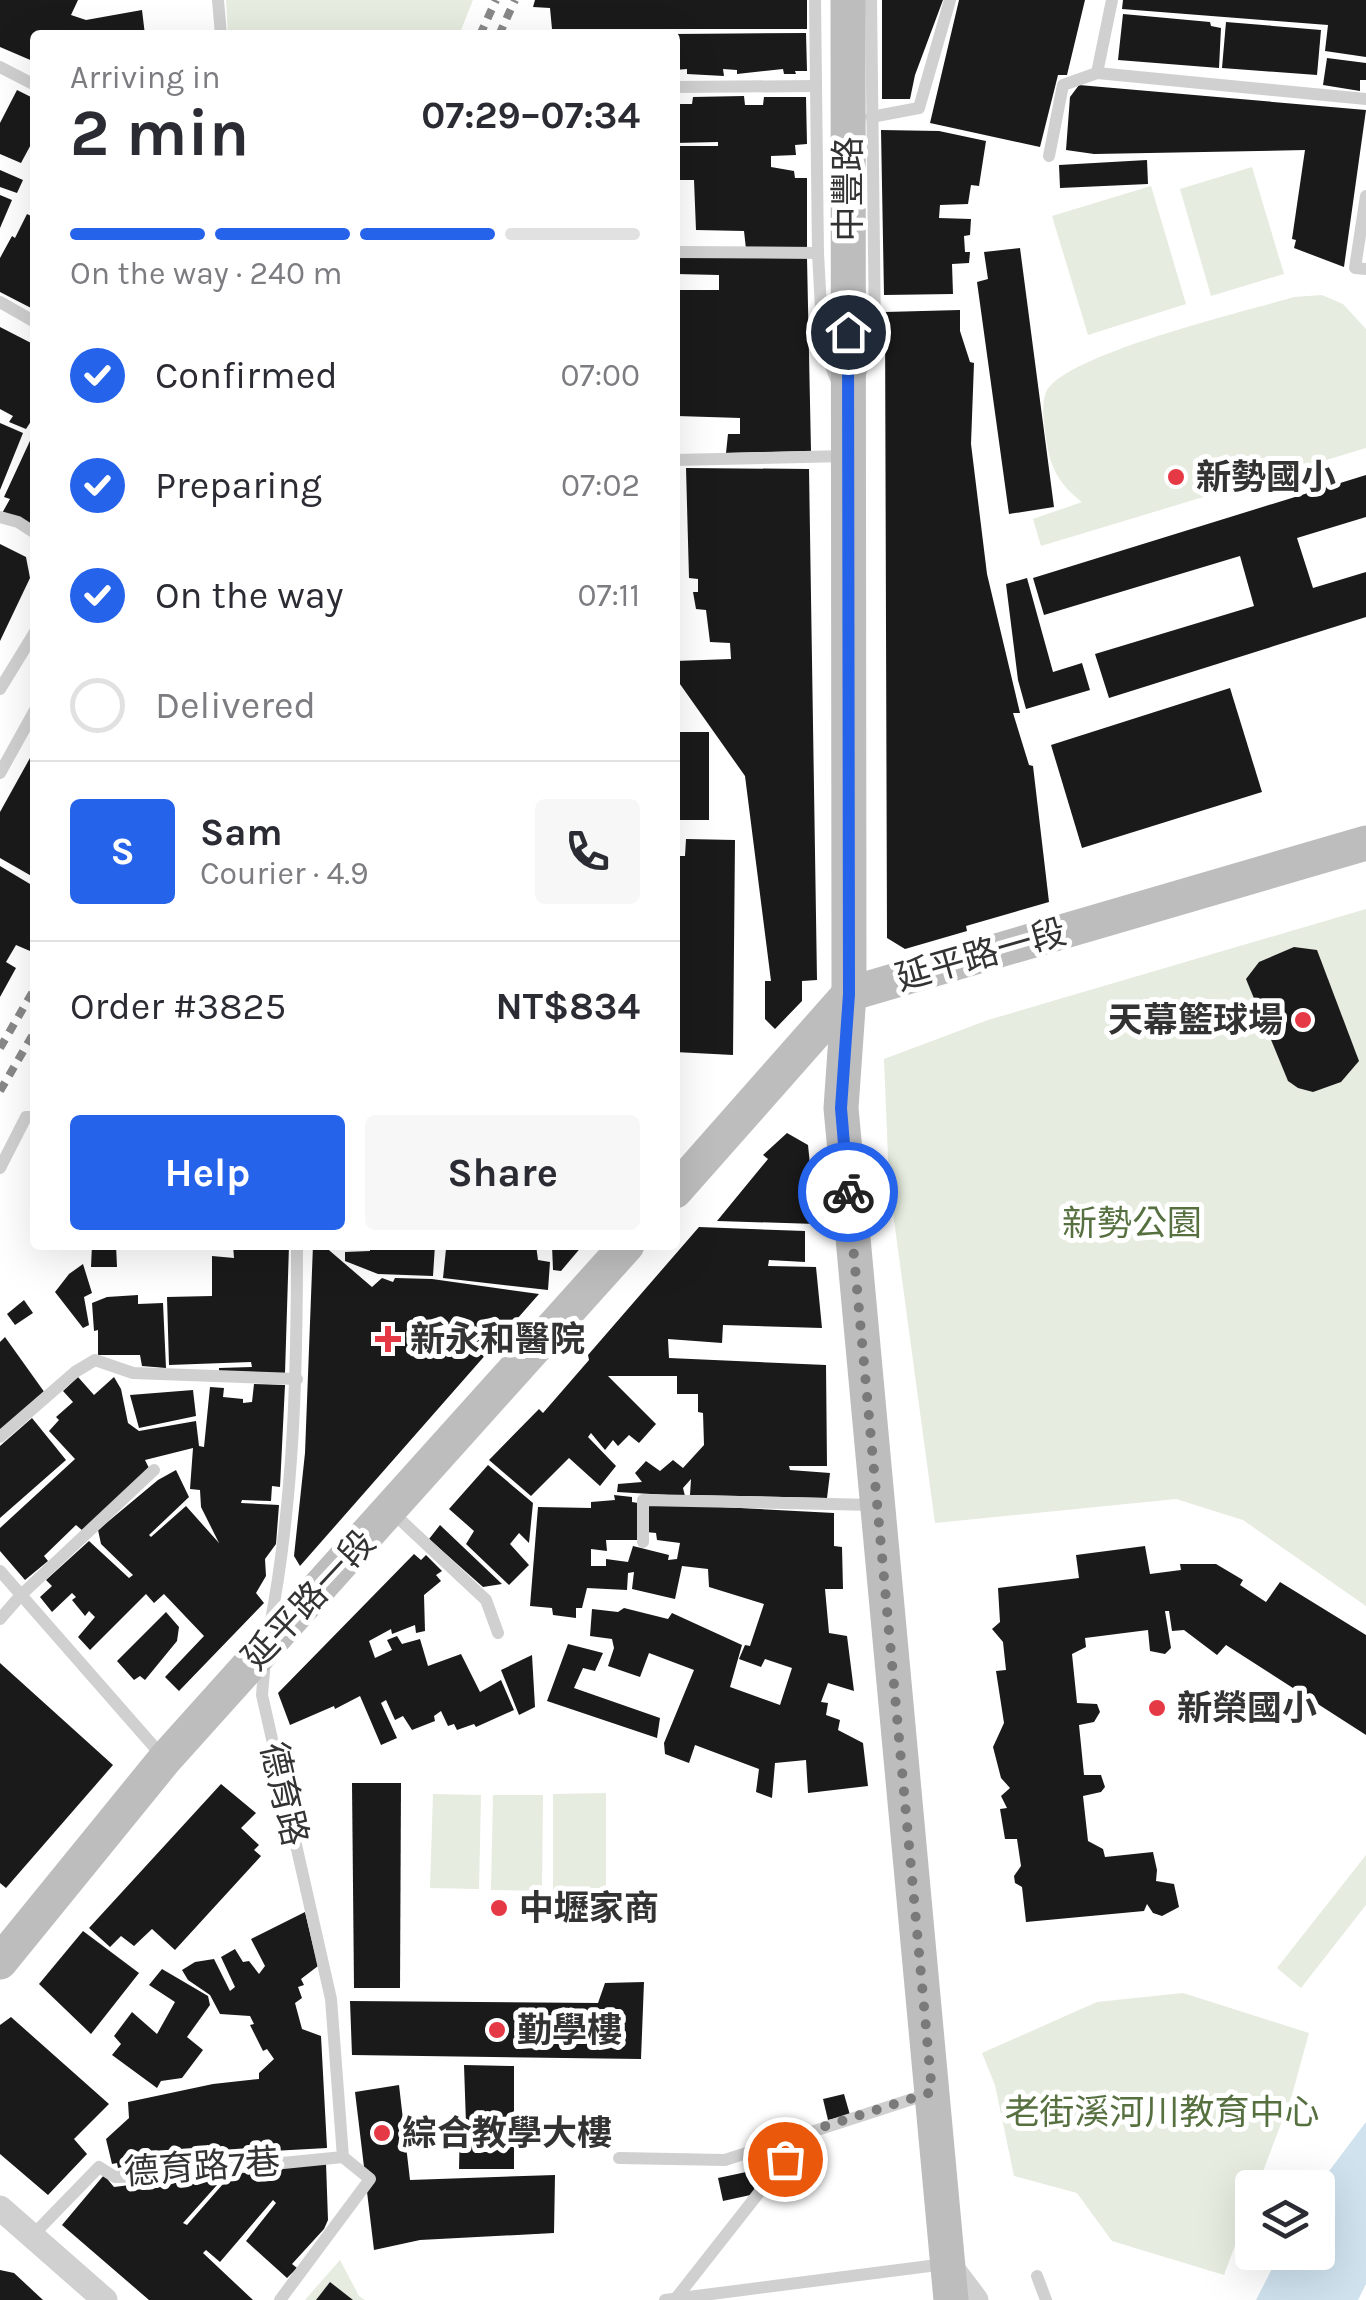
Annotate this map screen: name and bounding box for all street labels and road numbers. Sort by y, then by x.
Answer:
street label: 中豐路 [828,136,869,242]
street label: 延平路一段 [891,911,1071,999]
street label: 延平路一段 [234,1522,384,1678]
street label: 德育路 [252,1738,316,1850]
street label: 德育路7巷 [123,2141,281,2193]

